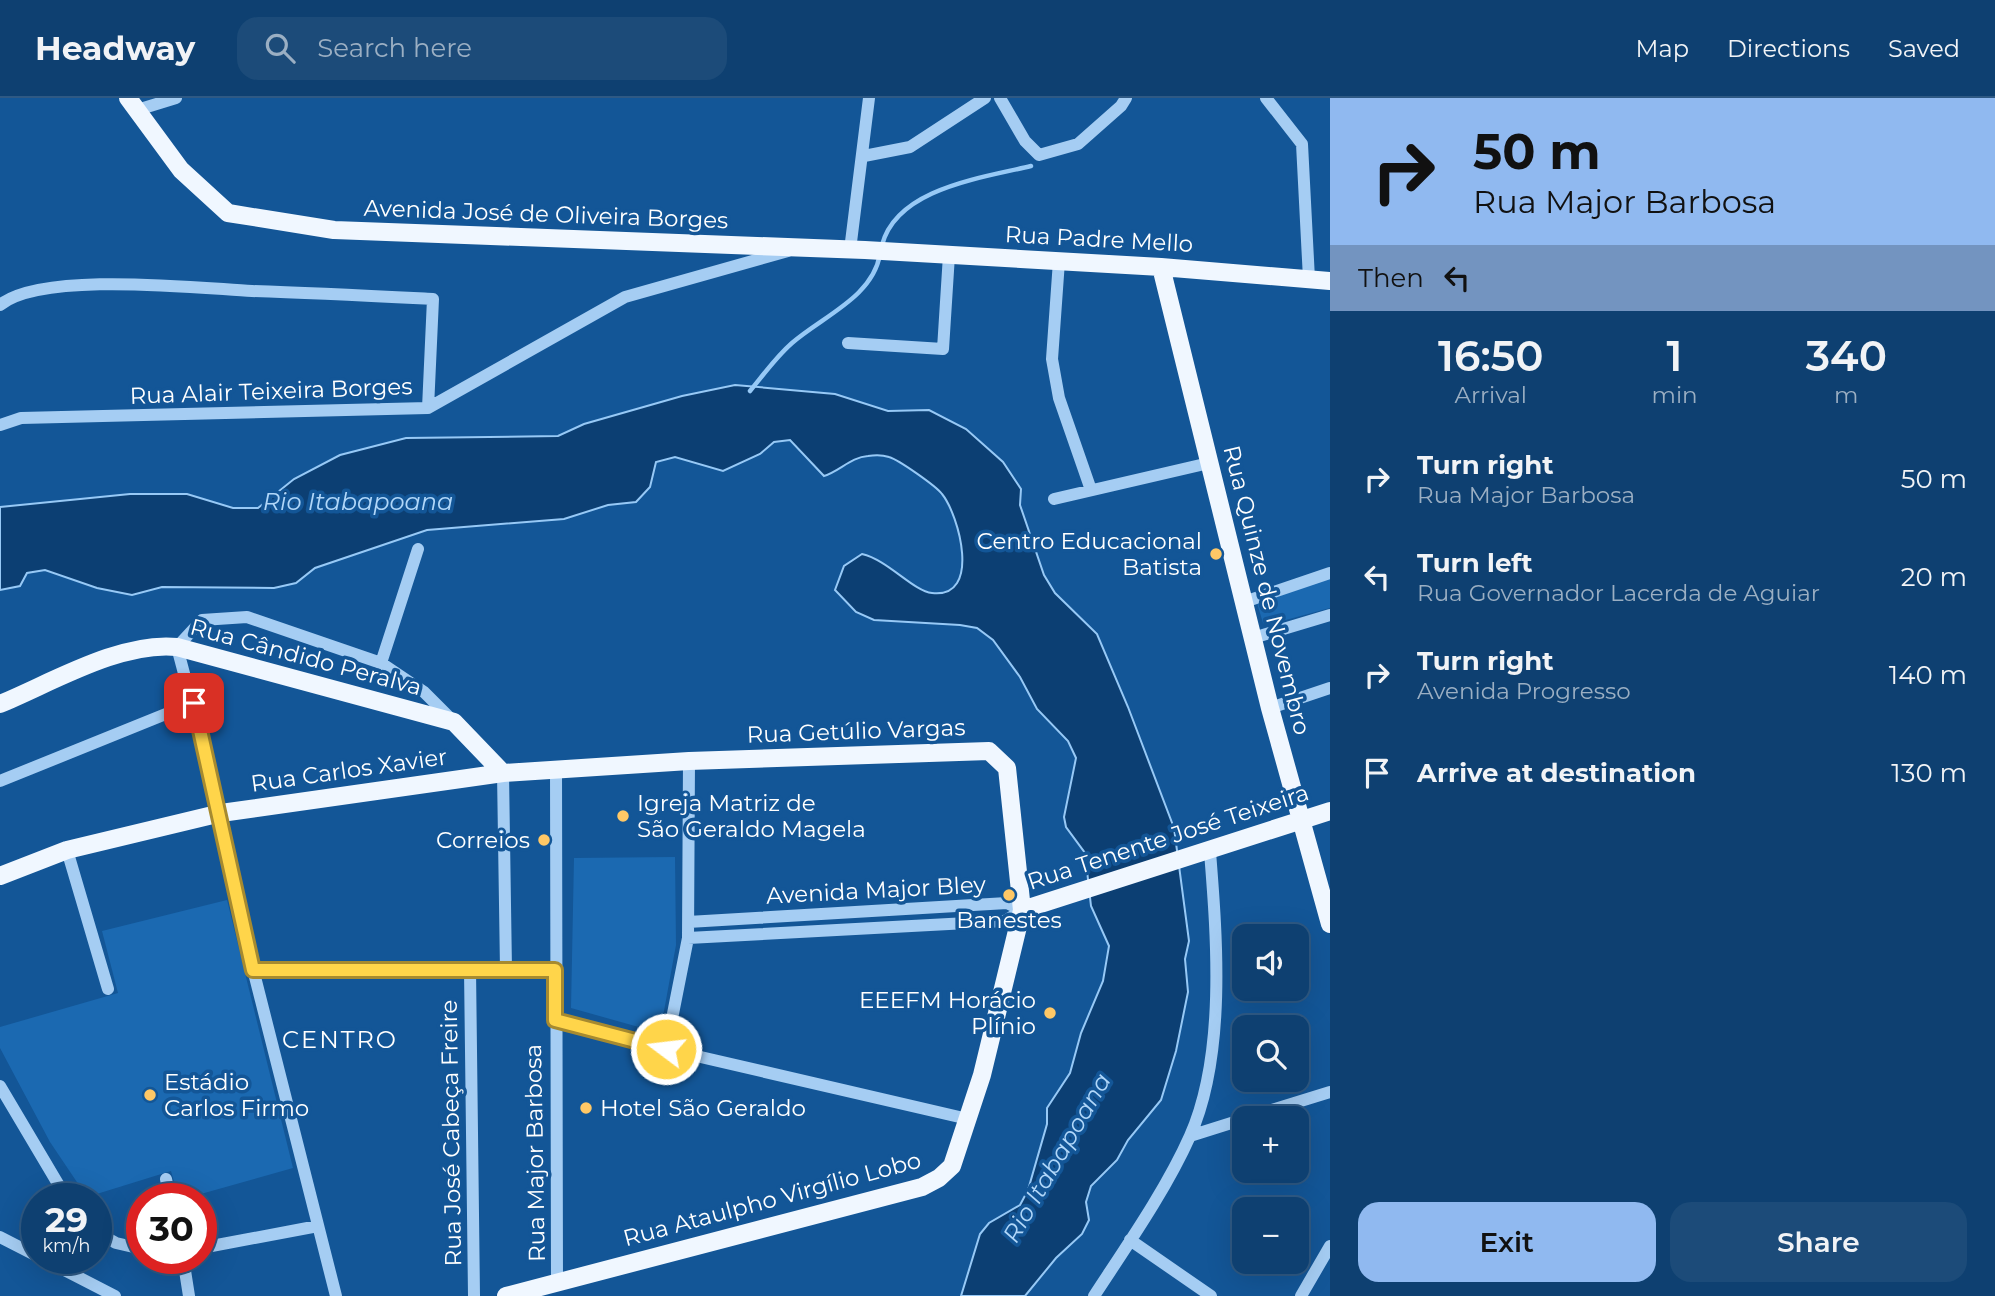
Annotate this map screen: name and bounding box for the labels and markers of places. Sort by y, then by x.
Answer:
place label: Centro Educacional Batista [977,527,1202,581]
marker: Centro Educacional Batista [1208,546,1224,562]
pin [164,673,224,733]
place label: Igreja Matriz de São Geraldo Magela [637,789,866,843]
marker: Igreja Matriz de São Geraldo Magela [615,808,631,824]
place label: Correios [436,826,530,854]
marker: Correios [536,832,552,848]
marker: Banestes [1001,887,1017,903]
place label: Banestes [956,906,1062,934]
place label: EEEFM Horácio Plínio [859,986,1036,1040]
marker: EEEFM Horácio Plínio [1042,1005,1058,1021]
place label: Estádio Carlos Firmo [164,1068,309,1122]
marker: Estádio Carlos Firmo [142,1087,158,1103]
place label: Hotel São Geraldo [600,1094,806,1122]
marker: Hotel São Geraldo [578,1100,594,1116]

